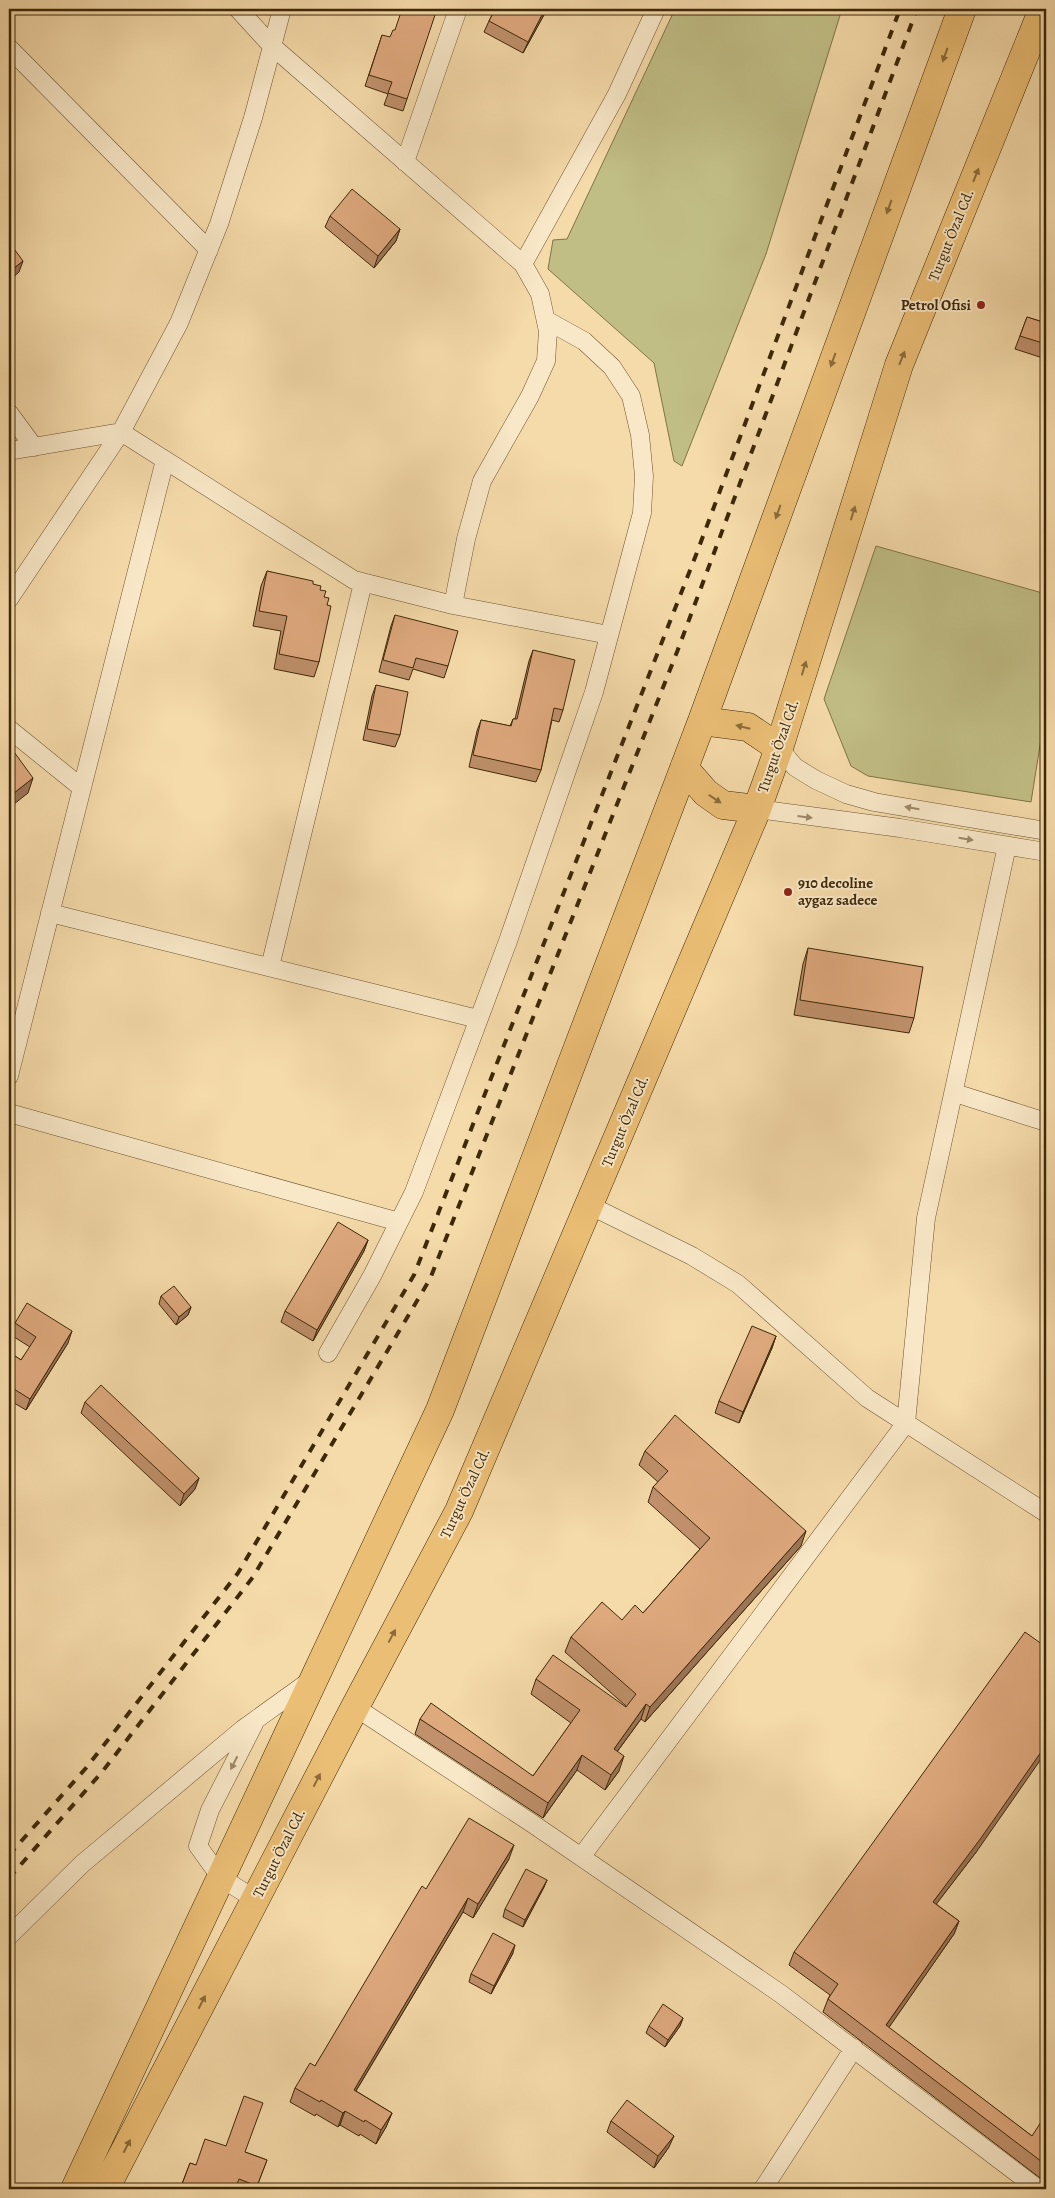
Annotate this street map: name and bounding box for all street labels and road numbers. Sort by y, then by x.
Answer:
street label: Turgut Özal Cd. [923,186,979,284]
street label: Turgut Özal Cd. [753,697,803,795]
street label: Turgut Özal Cd. [597,1072,653,1170]
street label: Turgut Özal Cd. [435,1444,495,1542]
street label: Turgut Özal Cd. [248,1805,310,1901]

